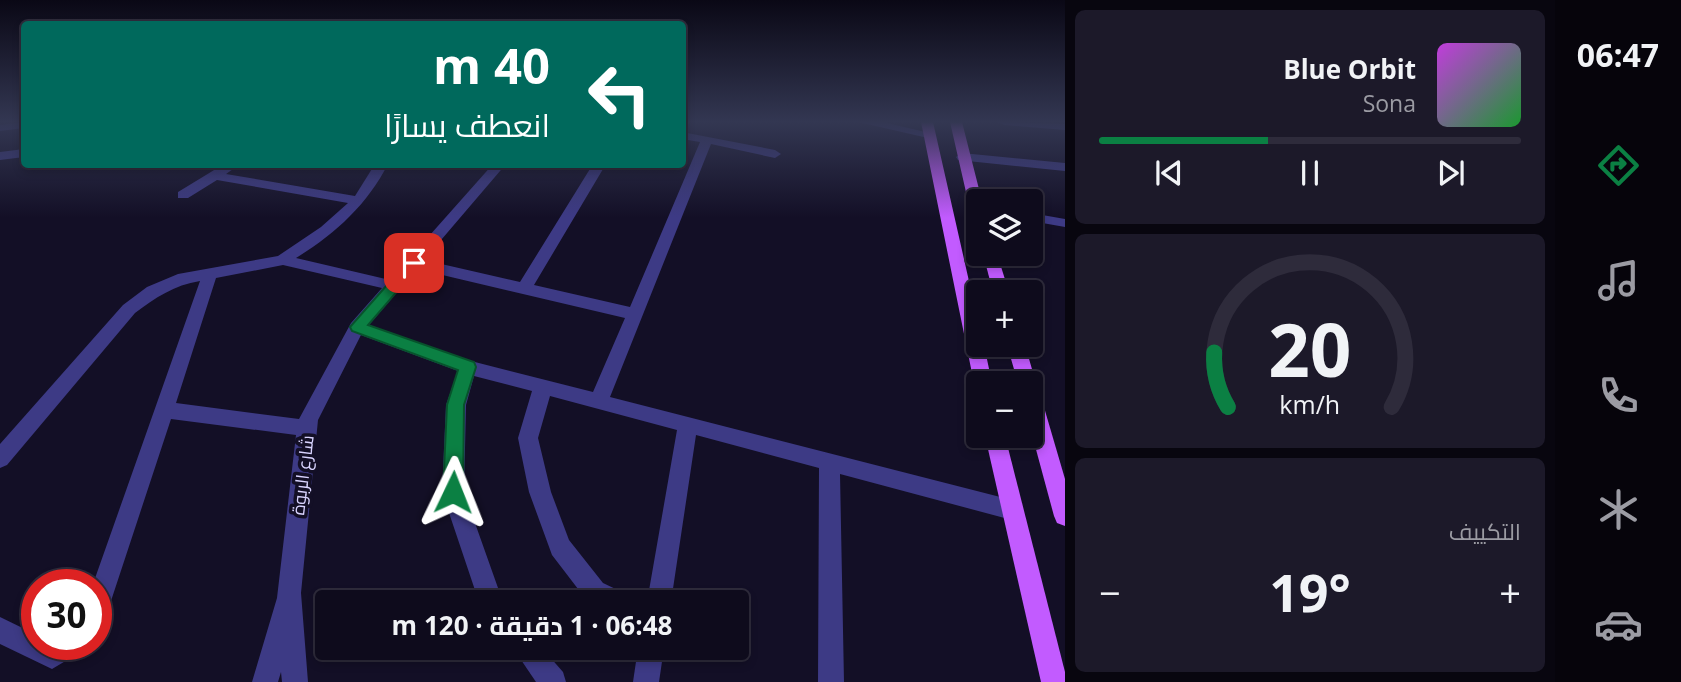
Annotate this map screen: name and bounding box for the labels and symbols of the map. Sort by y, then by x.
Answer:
pin [384,233,444,293]
street label: شارع الربوة [285,434,320,517]
position arrow [416,455,490,529]
speed limit sign: 30 [21,569,112,660]

